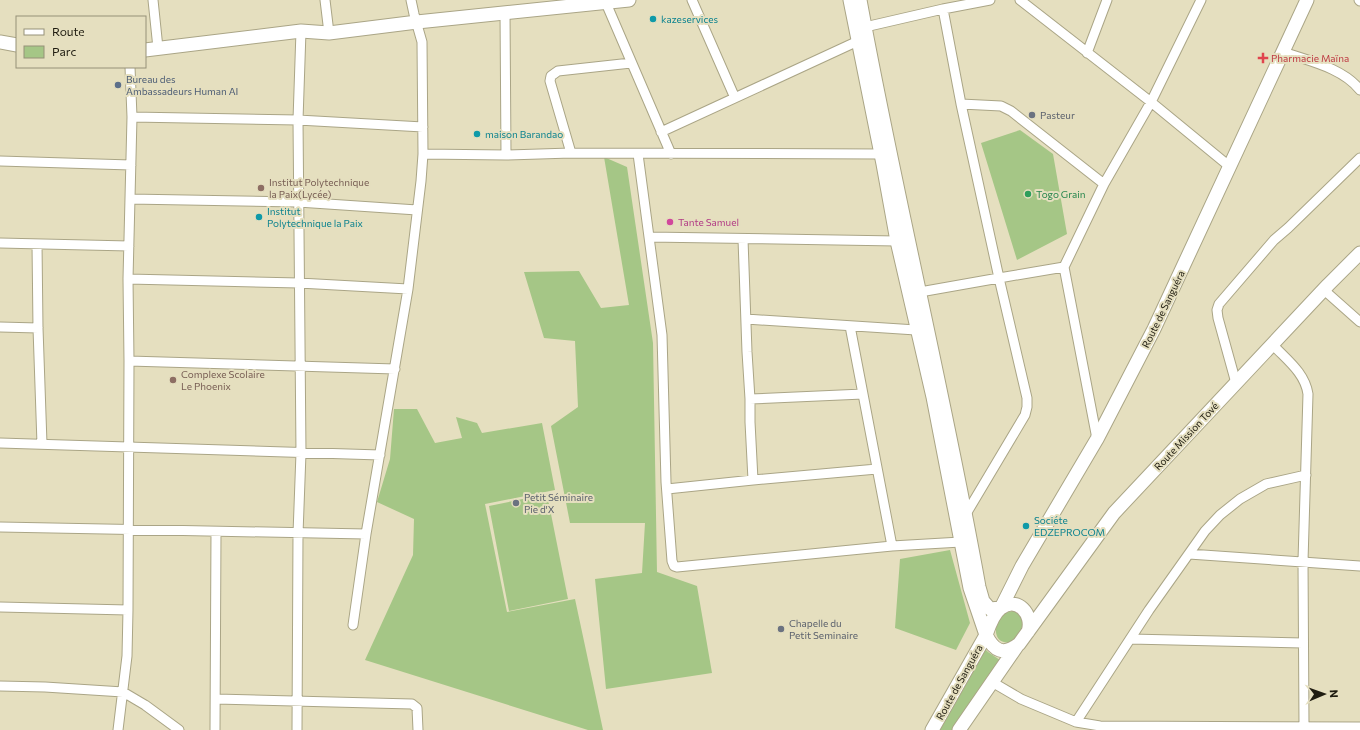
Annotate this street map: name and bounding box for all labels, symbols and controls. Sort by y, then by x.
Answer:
place label: kazeservices [661,13,719,25]
marker: kazeservices [648,14,658,24]
legend [16,16,146,68]
text: Route [52,24,85,38]
text: Parc [52,44,76,58]
place label: Pharmacie Maïna [1271,52,1349,64]
marker: Pharmacie Maïna [1258,53,1268,63]
place label: Bureau des Ambassadeurs Human AI [126,73,238,97]
marker: Bureau des Ambassadeurs Human AI [113,80,123,90]
place label: Pasteur [1040,109,1075,121]
marker: Pasteur [1027,110,1037,120]
place label: maison Barandao [485,128,563,140]
marker: maison Barandao [472,129,482,139]
place label: Institut Polytechnique la Paix(Lycée) [269,176,369,200]
marker: Institut Polytechnique la Paix(Lycée) [256,183,266,193]
place label: Togo Grain [1036,188,1086,200]
marker: Togo Grain [1023,189,1033,199]
place label: Institut Polytechnique la Paix [267,205,363,229]
marker: Institut Polytechnique la Paix [254,212,264,222]
place label: Tante Samuel [678,216,739,228]
marker: Tante Samuel [665,217,675,227]
street label: Route de Sanguéra [1139,268,1187,350]
place label: Complexe Scolaire Le Phoenix [181,368,265,392]
marker: Complexe Scolaire Le Phoenix [168,375,178,385]
street label: Route Mission Tové [1152,400,1220,472]
place label: Petit Séminaire Pie d'X [524,491,593,515]
marker: Petit Séminaire Pie d'X [511,498,521,508]
place label: Sociéte EDZEPROCOM [1034,514,1105,538]
marker: Sociéte EDZEPROCOM [1021,521,1031,531]
place label: Chapelle du Petit Seminaire [789,617,858,641]
marker: Chapelle du Petit Seminaire [776,624,786,634]
street label: Route de Sanguéra [933,642,985,722]
north arrow [1304,674,1344,714]
text: N [1328,689,1341,698]

